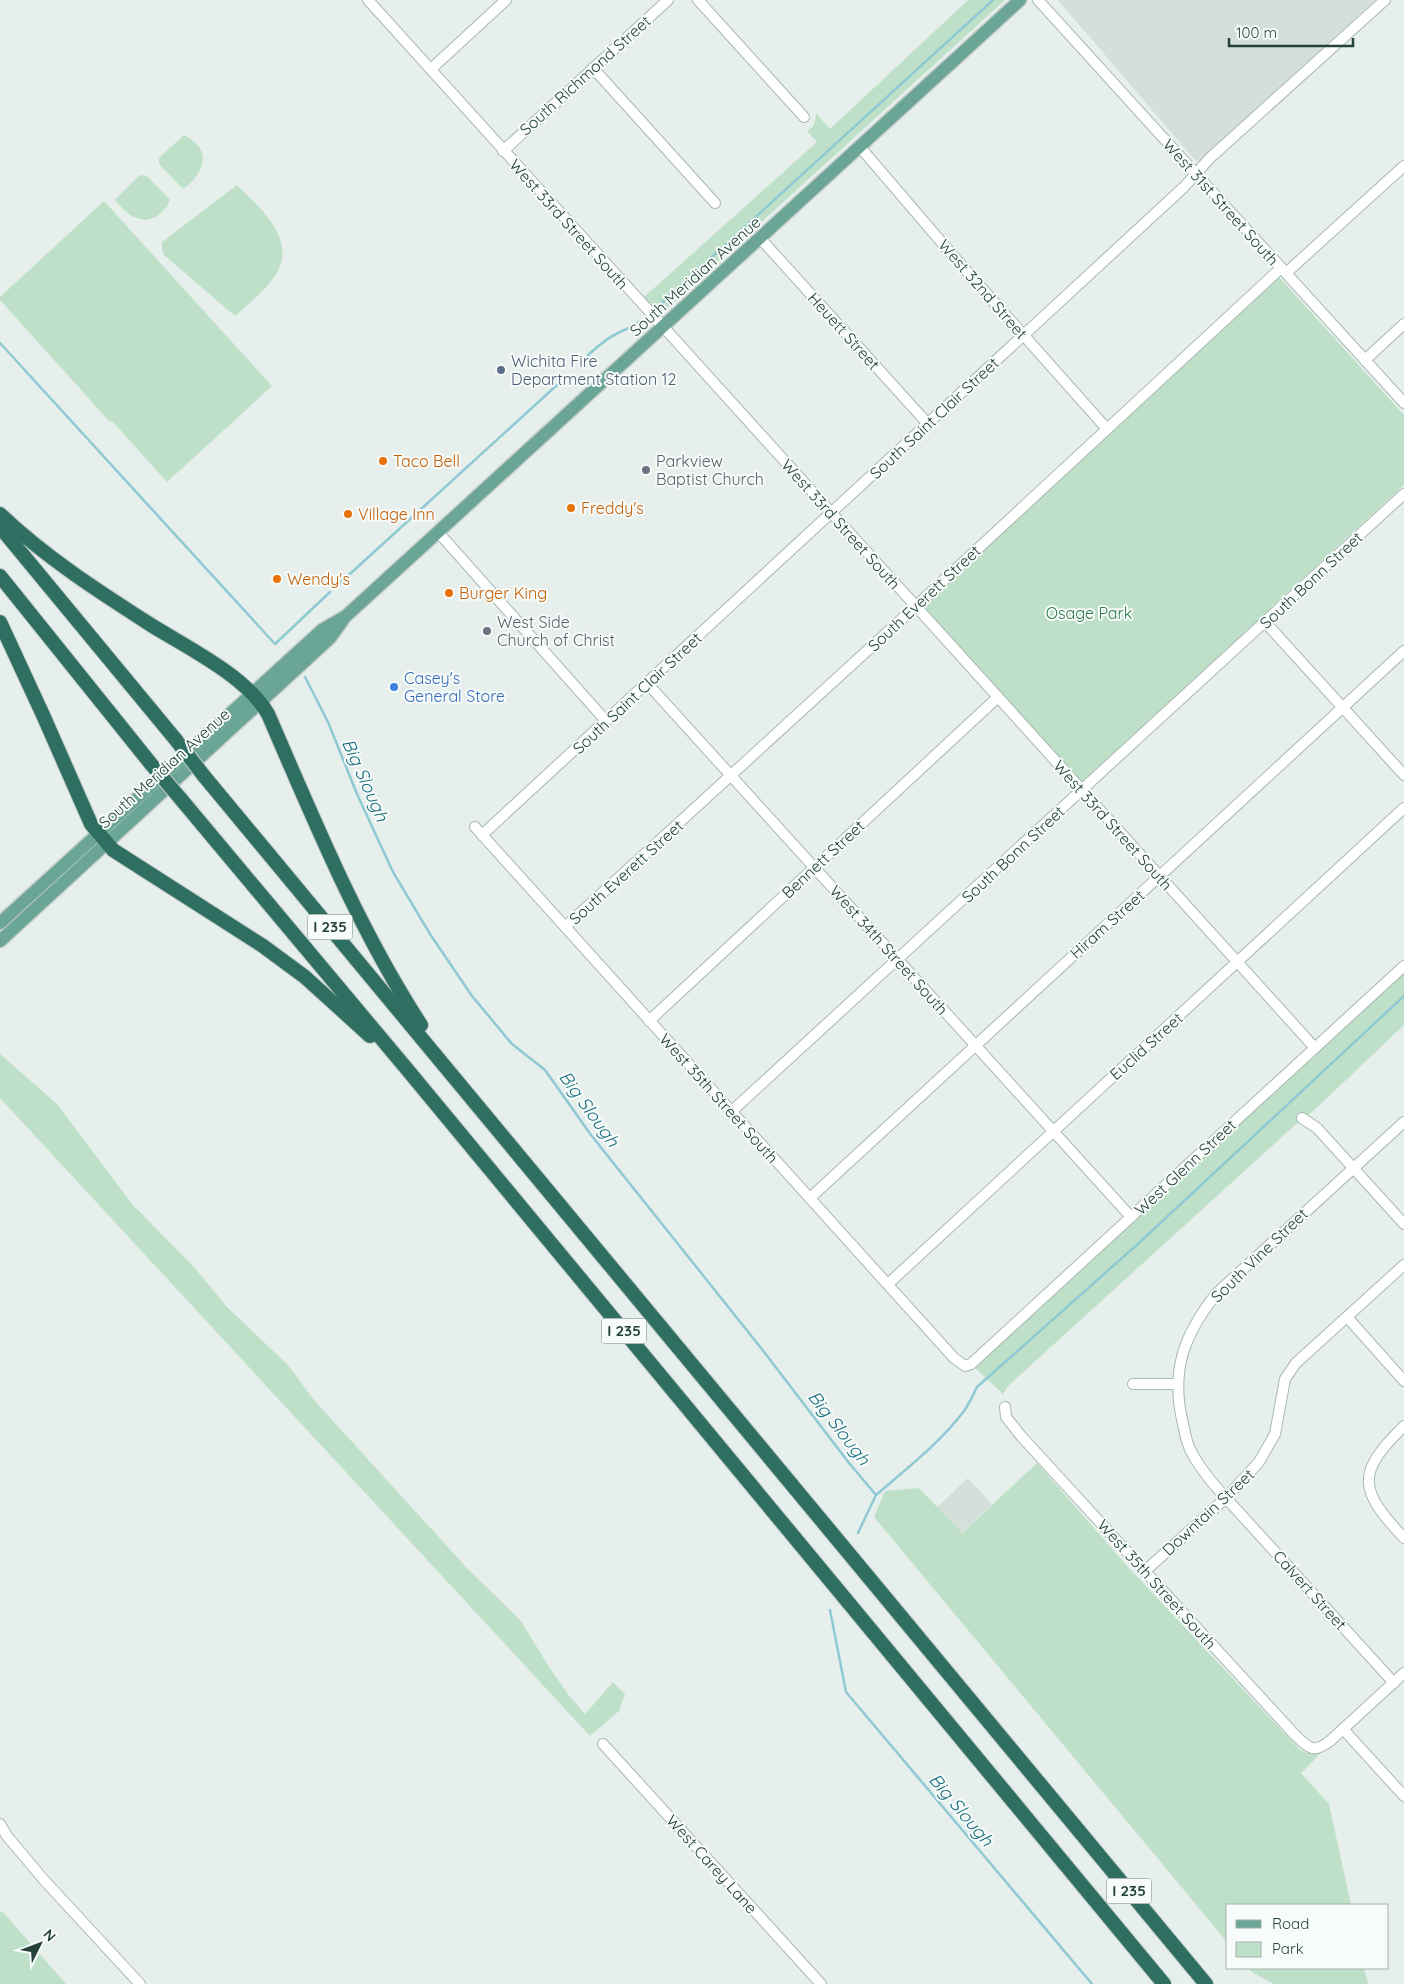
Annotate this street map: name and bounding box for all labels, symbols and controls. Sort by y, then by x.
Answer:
street label: South Richmond Street [515,11,655,139]
scale bar [1229,15,1353,47]
text: 100 m [1236,23,1277,42]
street label: West 31st Street South [1159,135,1283,269]
street label: West 33rd Street South [505,155,633,293]
street label: South Meridian Avenue [625,212,765,340]
street label: West 32nd Street [934,235,1032,343]
street label: Heuett Street [804,288,884,374]
place label: Wichita Fire Department Station 12 [511,351,676,389]
street label: South Saint Clair Street [865,353,1003,483]
marker: Wichita Fire Department Station 12 [495,364,507,376]
place label: Taco Bell [393,451,460,471]
place label: Parkview Baptist Church [656,451,764,489]
marker: Taco Bell [377,455,389,467]
street label: West 33rd Street South [777,455,905,593]
marker: Parkview Baptist Church [640,464,652,476]
place label: Freddy's [581,498,644,518]
marker: Freddy's [565,502,577,514]
place label: Village Inn [358,504,435,524]
marker: Village Inn [342,508,354,520]
street label: South Bonn Street [1255,527,1367,633]
street label: South Everett Street [864,541,984,655]
place label: Wendy's [287,569,350,589]
marker: Wendy's [271,573,283,585]
place label: Burger King [459,583,547,603]
marker: Burger King [443,587,455,599]
park label: Osage Park [1046,603,1132,623]
place label: West Side Church of Christ [497,612,615,650]
marker: West Side Church of Christ [481,625,493,637]
street label: South Saint Clair Street [568,628,706,758]
place label: Casey's General Store [404,668,505,706]
marker: Casey's General Store [388,681,400,693]
street label: South Meridian Avenue [94,704,234,832]
water label: Big Slough [337,735,394,825]
street label: West 33rd Street South [1049,756,1177,894]
street label: South Bonn Street [957,801,1069,907]
street label: South Everett Street [565,815,687,929]
street label: Bennett Street [777,816,869,902]
street label: West 34th Street South [825,881,953,1019]
street label: Hiram Street [1066,885,1148,963]
road number: I 235 [308,914,352,940]
street label: Euclid Street [1105,1008,1187,1084]
street label: West 35th Street South [655,1029,783,1167]
water label: Big Slough [554,1066,625,1152]
street label: West Glenn Street [1130,1115,1240,1219]
street label: South Vine Street [1206,1204,1312,1306]
road number: I 235 [602,1318,646,1344]
water label: Big Slough [803,1386,876,1470]
street label: Downtain Street [1158,1464,1258,1560]
street label: West 35th Street South [1093,1515,1221,1653]
street label: Calvert Street [1269,1546,1351,1634]
water label: Big Slough [924,1769,999,1851]
street label: West Carey Lane [662,1810,762,1918]
road number: I 235 [1106,1878,1152,1904]
legend [1226,1904,1389,1969]
text: Road [1272,1914,1309,1933]
north arrow [15,1919,65,1969]
text: N [40,1925,60,1945]
text: Park [1272,1939,1304,1958]

